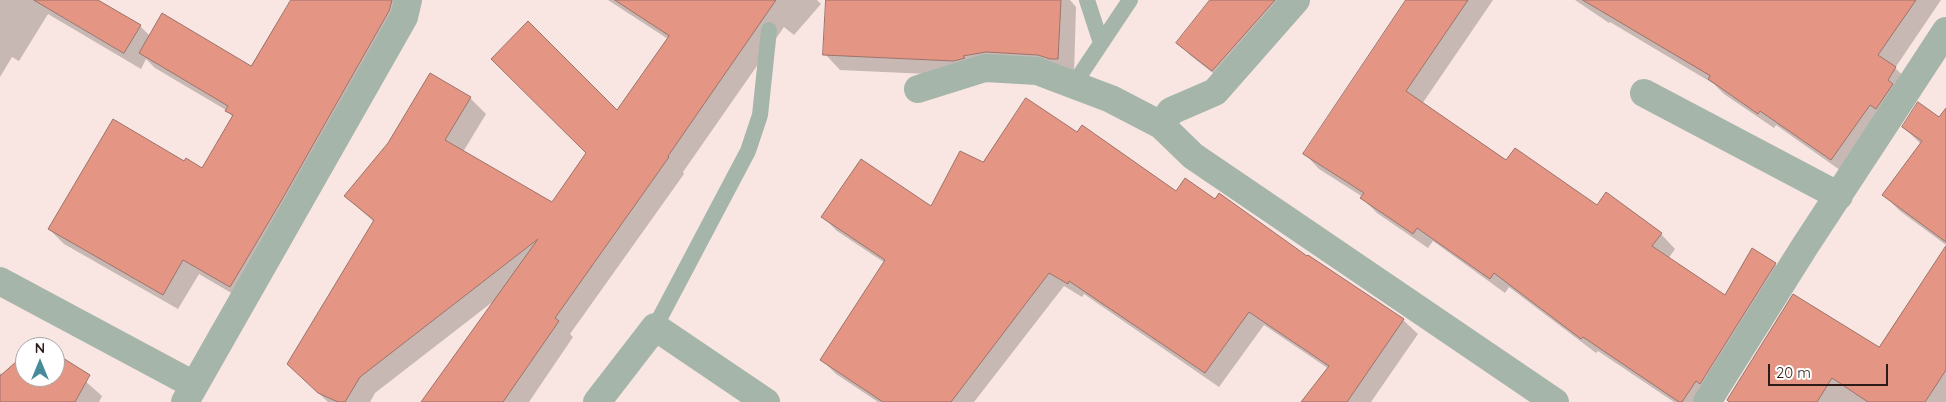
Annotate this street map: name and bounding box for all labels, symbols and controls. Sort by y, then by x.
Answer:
north arrow [15,337,65,387]
text: N [35,339,45,357]
scale bar [1771,354,1891,386]
text: 20 m [1776,363,1811,382]

